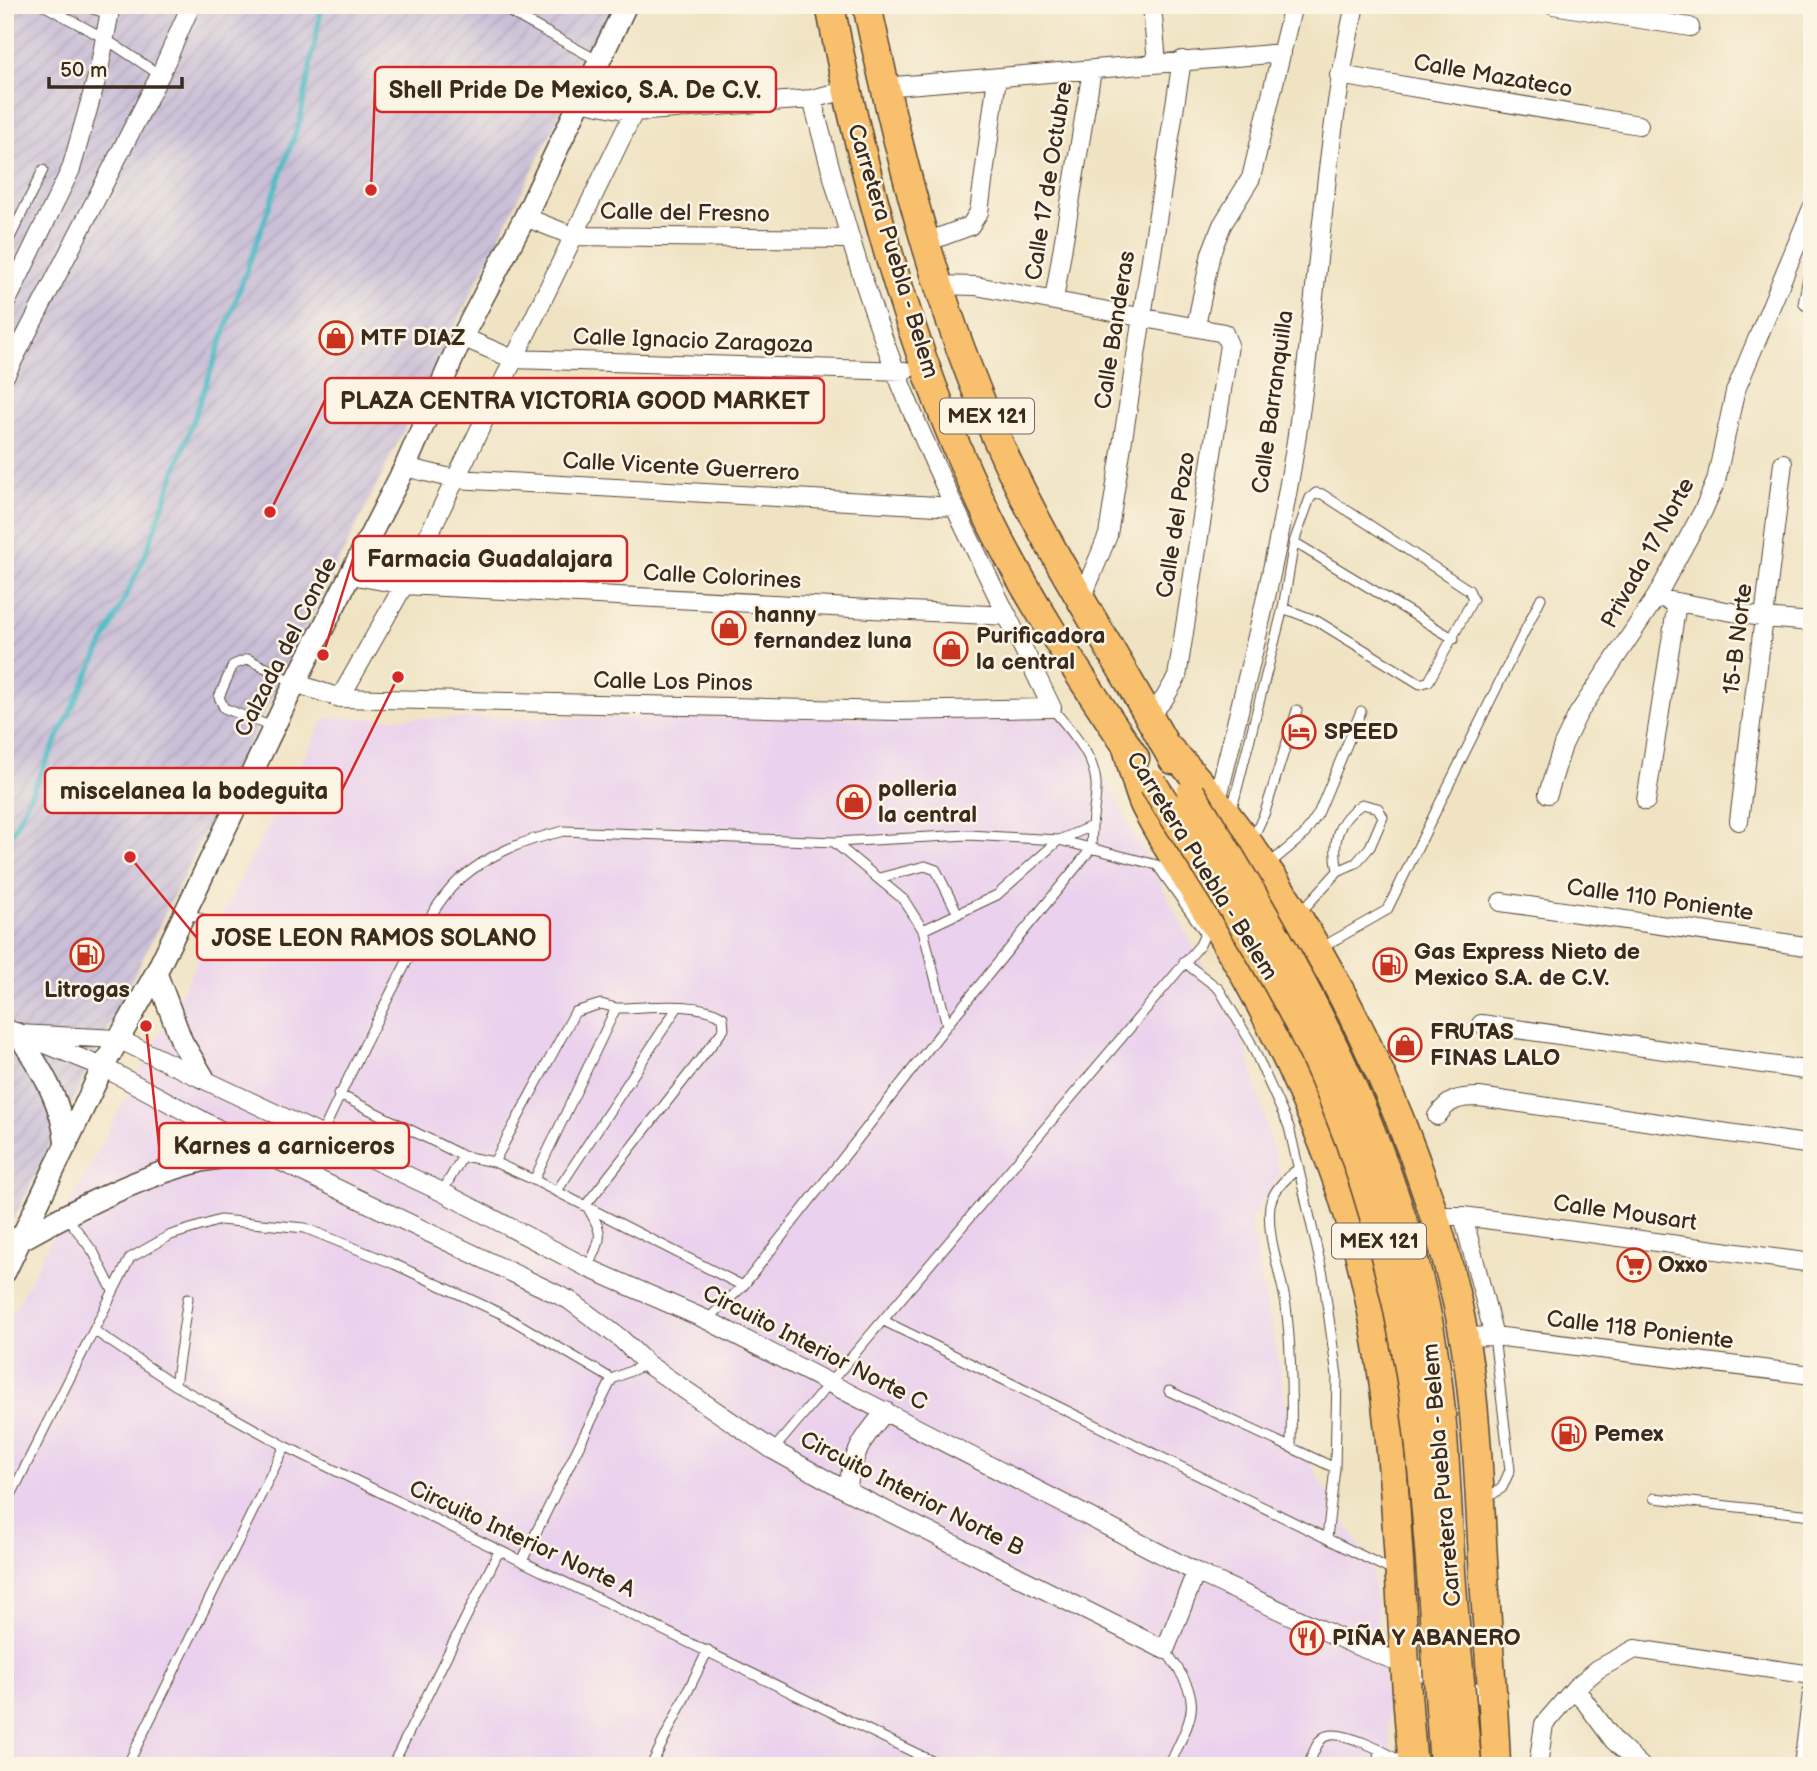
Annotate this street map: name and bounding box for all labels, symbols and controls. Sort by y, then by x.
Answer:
scale bar [49,46,182,90]
street label: Calle Mazateco [1411,48,1575,104]
text: 50 m [60,58,107,83]
callout: Shell Pride De Mexico, S.A. De C.V. [375,67,776,112]
text: Shell Pride De Mexico, S.A. De C.V. [389,76,761,105]
street label: Calle 17 de Octubre [1019,80,1079,282]
street label: Carretera Puebla - Belem [841,121,945,381]
street label: Calle del Fresno [600,198,770,228]
street label: Calle Banderas [1089,249,1141,411]
street label: Calle Barranquilla [1246,308,1300,496]
shop icon: MTF DIAZ [317,319,355,357]
street label: Calle Ignacio Zaragoza [572,323,814,359]
place label: MTF DIAZ [360,324,465,352]
callout: PLAZA CENTRA VICTORIA GOOD MARKET [325,378,824,423]
text: PLAZA CENTRA VICTORIA GOOD MARKET [340,387,810,416]
road number: MEX 121 [940,398,1034,434]
street label: Calle Vicente Guerrero [562,447,800,487]
street label: Calle del Pozo [1151,450,1201,600]
street label: Privada 17 Norte [1595,473,1701,633]
callout: Farmacia Guadalajara [353,536,627,581]
text: Farmacia Guadalajara [367,545,613,574]
street label: Calzada del Conde [229,552,343,742]
street label: Calle Colorines [642,559,802,595]
street label: 15-B Norte [1717,582,1759,696]
place label: hanny fernandez luna [754,601,912,655]
shop icon: hanny fernandez luna [710,609,748,647]
place label: Purificadora la central [976,622,1105,676]
shop icon: Purificadora la central [932,630,970,668]
street label: Calle Los Pinos [593,667,753,697]
hotel icon: SPEED [1280,713,1318,751]
place label: SPEED [1324,718,1398,746]
street label: Carretera Puebla - Belem [1120,747,1284,985]
callout: miscelanea la bodeguita [45,768,342,813]
place label: polleria la central [878,775,977,829]
text: miscelanea la bodeguita [60,777,328,806]
shop icon: polleria la central [835,783,873,821]
street label: Calle 110 Poniente [1565,873,1755,927]
callout: JOSE LEON RAMOS SOLANO [197,915,550,960]
text: JOSE LEON RAMOS SOLANO [212,924,536,953]
fuel station icon: Litrogas [68,936,106,974]
place label: Gas Express Nieto de Mexico S.A. de C.V. [1414,938,1640,992]
fuel station icon: Gas Express Nieto de Mexico S.A. de C.V. [1371,946,1409,984]
place label: Litrogas [44,976,130,1004]
place label: FRUTAS FINAS LALO [1430,1018,1560,1072]
shop icon: FRUTAS FINAS LALO [1386,1026,1424,1064]
callout: Karnes a carniceros [159,1123,409,1168]
text: Karnes a carniceros [173,1132,395,1161]
street label: Calle Mousart [1551,1189,1699,1237]
road number: MEX 121 [1332,1224,1426,1258]
supermarket icon: Oxxo [1615,1246,1653,1284]
place label: Oxxo [1658,1251,1708,1279]
street label: Circuito Interior Norte C [698,1279,932,1417]
street label: Calle 118 Poniente [1545,1305,1735,1355]
street label: Carretera Puebla - Belem [1417,1342,1467,1608]
fuel station icon: Pemex [1550,1415,1588,1453]
place label: Pemex [1594,1420,1664,1448]
street label: Circuito Interior Norte B [795,1425,1029,1563]
street label: Circuito Interior Norte A [405,1474,640,1604]
restaurant icon: PIÑA Y ABANERO [1288,1619,1326,1657]
place label: PIÑA Y ABANERO [1332,1624,1521,1652]

